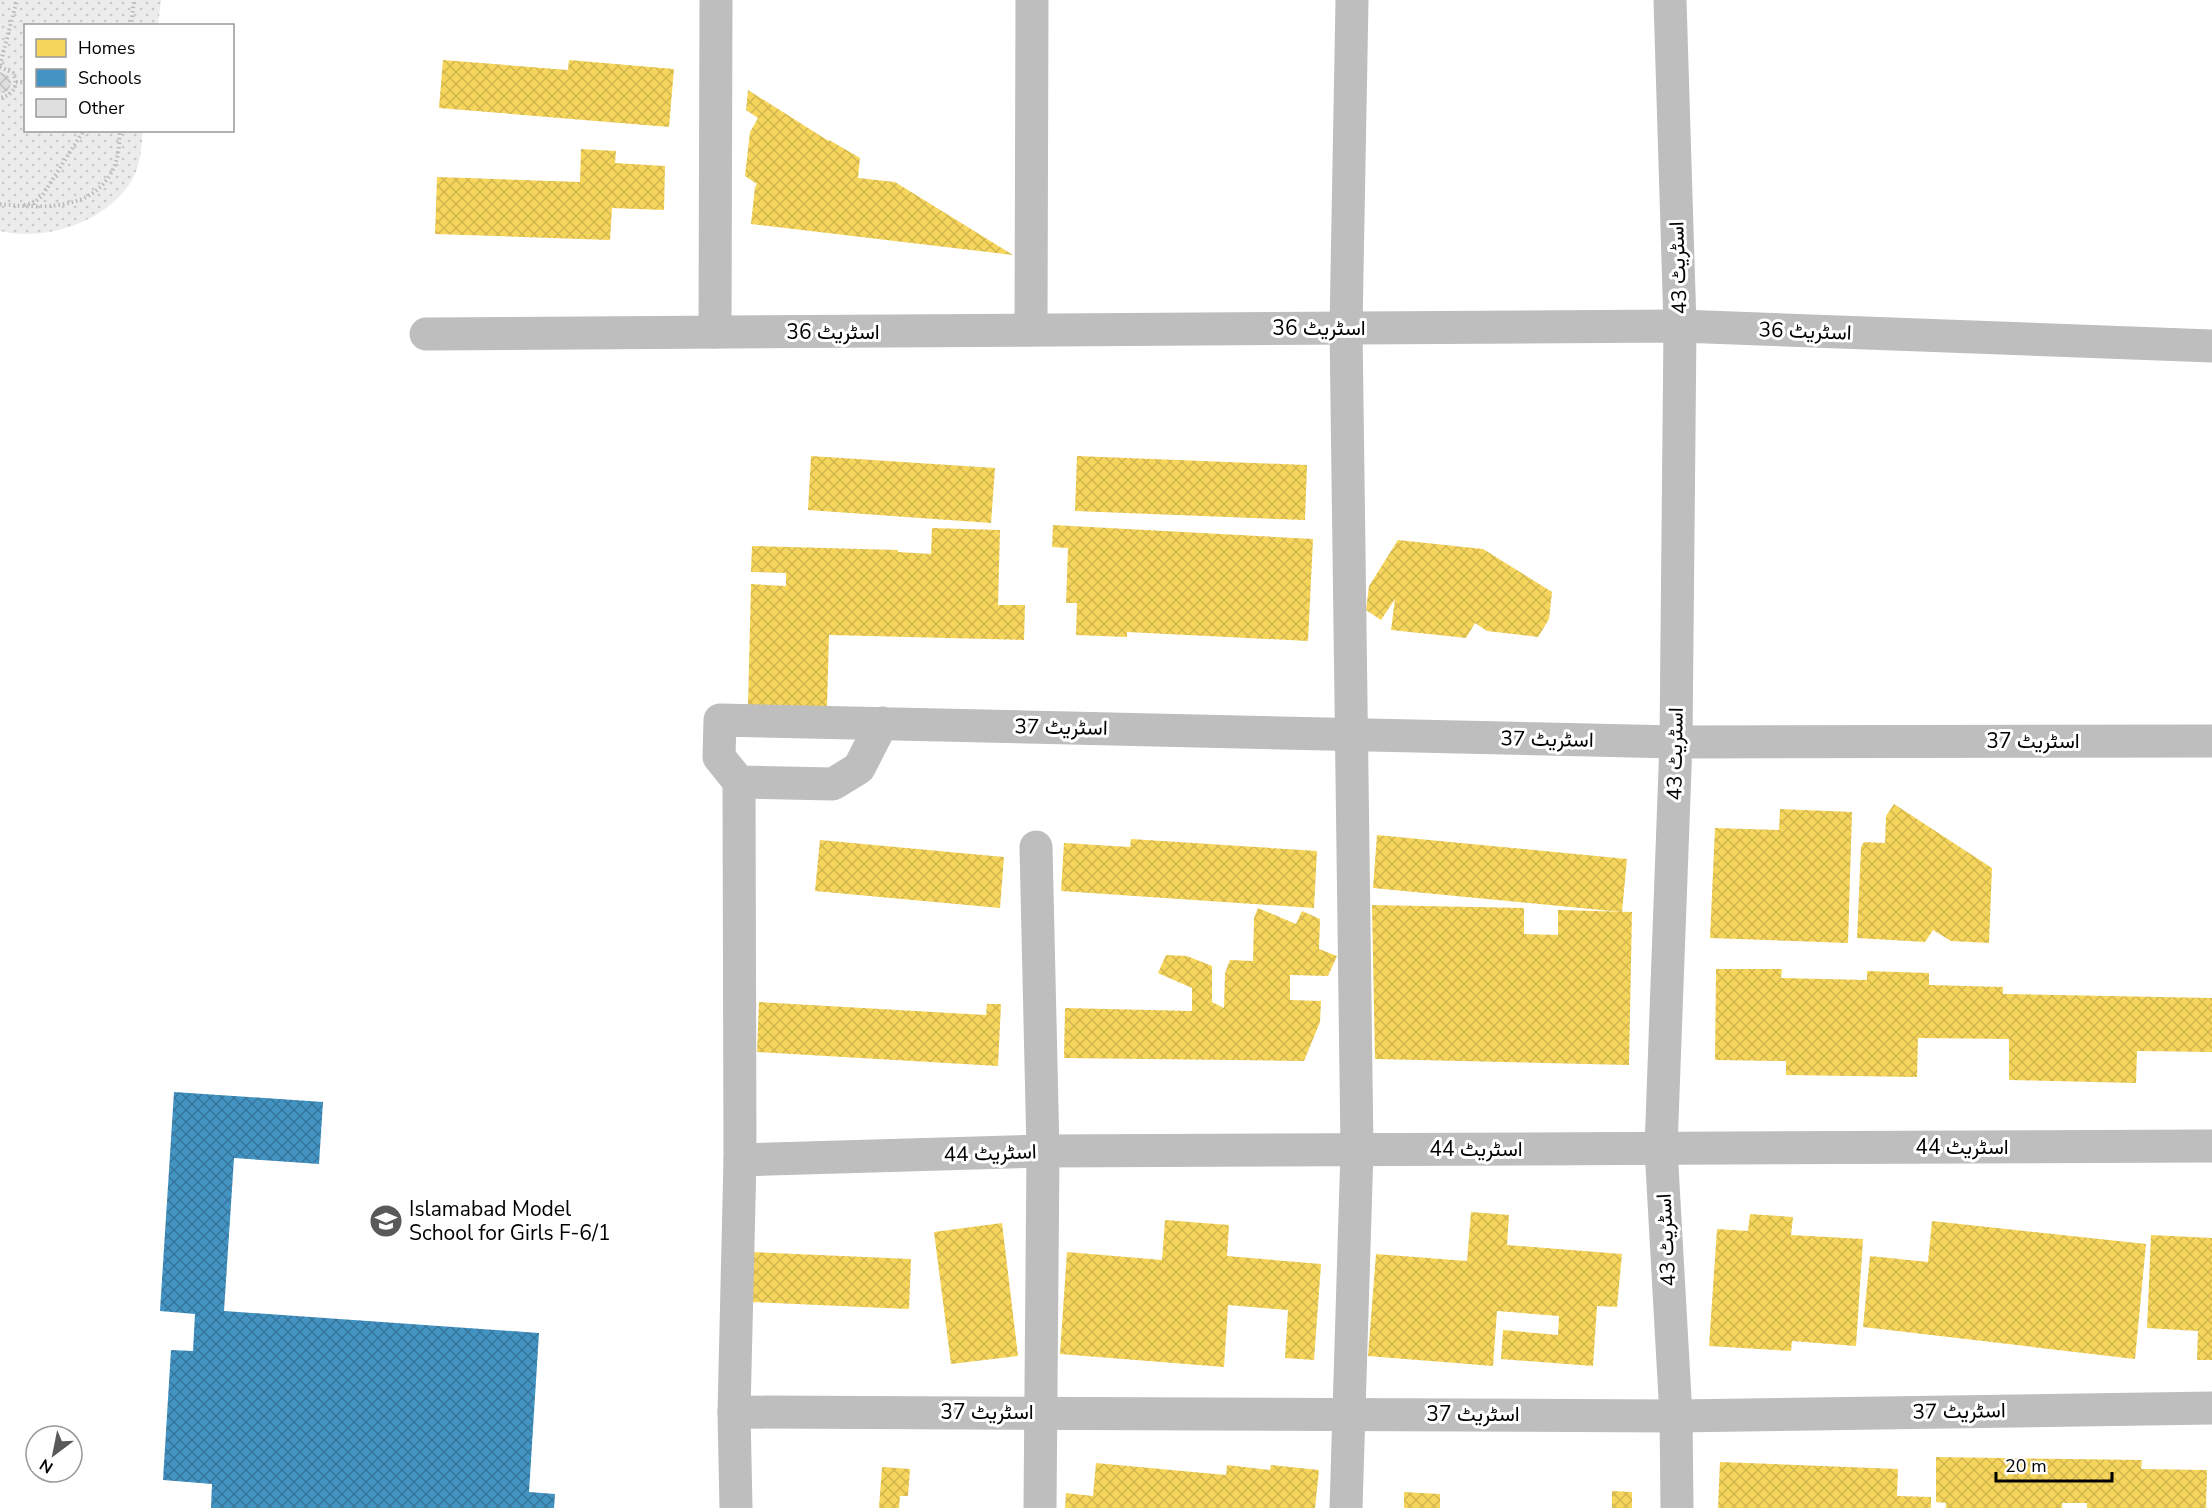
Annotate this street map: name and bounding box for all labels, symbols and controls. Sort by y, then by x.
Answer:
legend [24,24,234,132]
text: Homes [78,36,135,60]
text: Schools [78,66,142,90]
text: Other [78,96,125,120]
street label: اسٹریٹ 43 [1662,221,1694,315]
street label: اسٹریٹ 36 [1272,314,1366,342]
street label: اسٹریٹ 36 [1758,315,1852,347]
street label: اسٹریٹ 36 [786,318,880,346]
street label: اسٹریٹ 43 [1660,707,1690,801]
street label: اسٹریٹ 37 [1014,712,1108,742]
street label: اسٹریٹ 37 [1500,724,1594,754]
street label: اسٹریٹ 37 [1986,727,2080,755]
street label: اسٹریٹ 44 [1915,1133,2009,1161]
street label: اسٹریٹ 44 [1429,1135,1523,1163]
street label: اسٹریٹ 44 [943,1137,1037,1169]
street label: اسٹریٹ 43 [1650,1193,1682,1287]
place label: Islamabad Model School for Girls F-6/1 [409,1195,610,1247]
school or university icon: Islamabad Model School for Girls F-6/1 [368,1203,404,1239]
street label: اسٹریٹ 37 [1912,1396,2006,1426]
street label: اسٹریٹ 37 [940,1398,1034,1426]
street label: اسٹریٹ 37 [1426,1400,1520,1428]
north arrow [24,1424,84,1484]
scale bar [1996,1445,2112,1483]
text: N [36,1453,57,1478]
text: 20 m [2005,1454,2047,1478]

